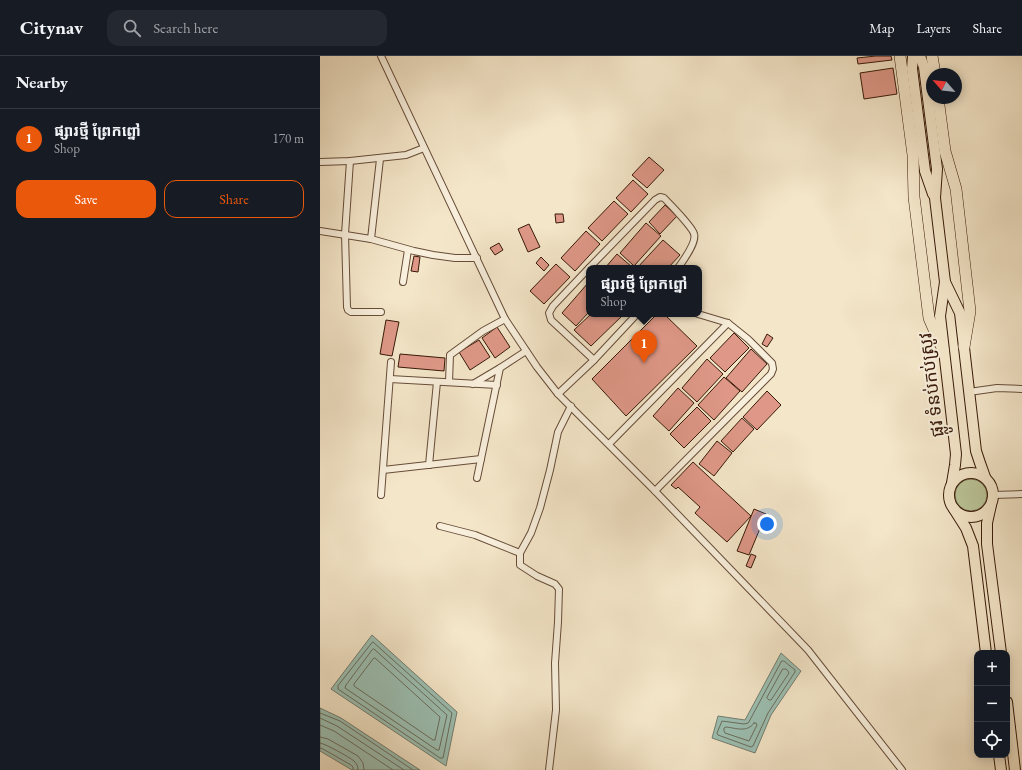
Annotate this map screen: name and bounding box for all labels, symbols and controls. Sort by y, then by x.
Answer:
search box [107,10,387,46]
text: Citynav [20,15,83,40]
icon: search [121,17,143,39]
text: Search here [153,18,218,37]
text: Map [869,19,894,37]
text: Layers [916,19,951,37]
text: Share [973,19,1002,37]
north arrow [926,68,962,104]
text: Nearby [16,71,68,93]
text: ផ្សារថ្មី ព្រែកព្នៅ [54,121,141,140]
text: 1 [26,130,32,147]
text: 170 m [273,130,304,147]
text: Shop [54,140,80,157]
button: Save [16,180,156,218]
button: Share [164,180,304,218]
popup [586,265,702,317]
text: ផ្សារថ្មី ព្រែកព្នៅ [601,274,687,293]
text: Shop [601,293,627,310]
pin: 1 [631,330,657,363]
street label: ផ្លូវ ទំនប់កប់ស្រូវ [913,331,954,439]
your location [757,514,777,534]
map controls [974,650,1010,758]
button: + [974,650,1010,686]
button: − [974,686,1010,722]
button: locate [974,722,1010,758]

